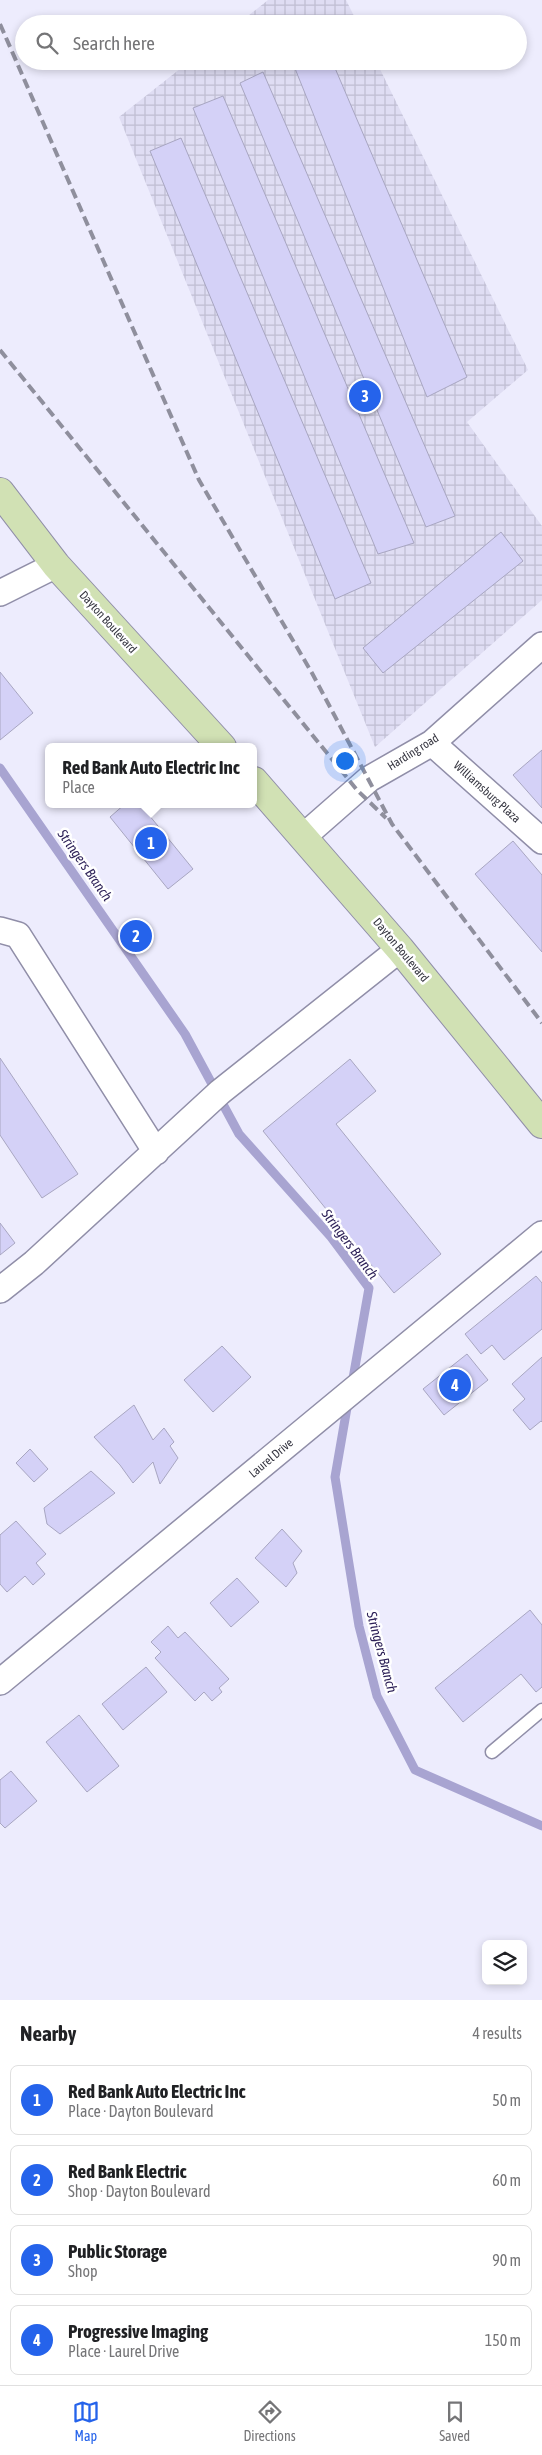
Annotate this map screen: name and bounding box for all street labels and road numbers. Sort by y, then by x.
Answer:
street label: Dayton Boulevard [76,588,140,656]
street label: Harding road [385,731,441,773]
street label: Williamsburg Plaza [451,758,523,826]
street label: Dayton Boulevard [370,915,432,985]
street label: Laurel Drive [246,1436,296,1480]

